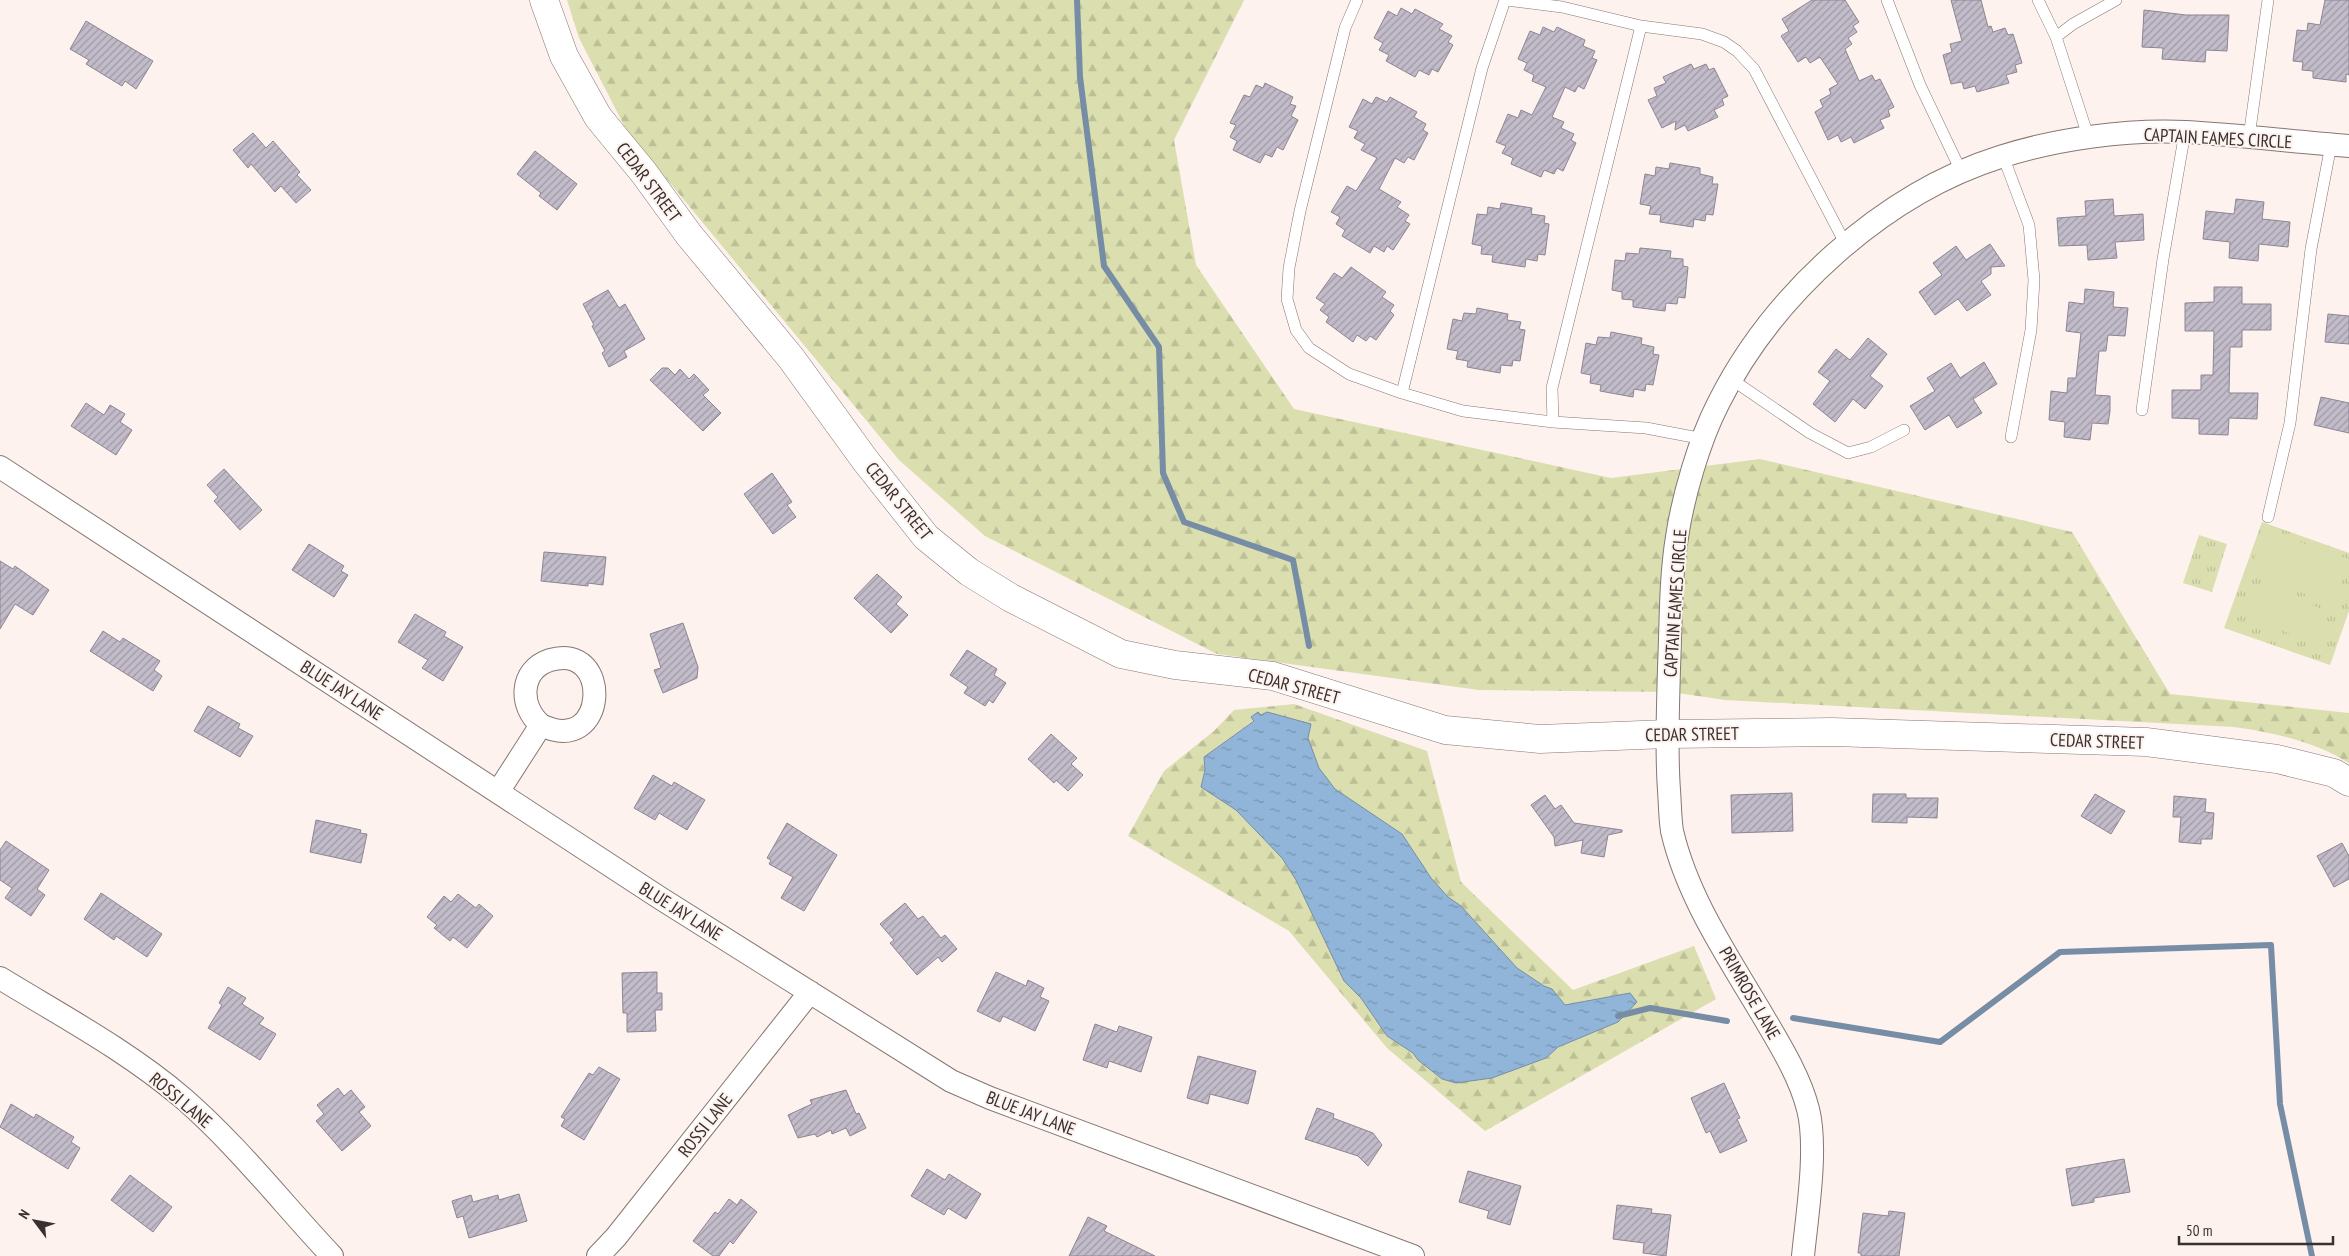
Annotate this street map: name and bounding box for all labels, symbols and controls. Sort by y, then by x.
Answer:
street label: CAPTAIN EAMES CIRCLE [2143,123,2293,153]
street label: CEDAR STREET [612,138,686,226]
street label: CEDAR STREET [861,457,937,545]
street label: CAPTAIN EAMES CIRCLE [1658,528,1692,678]
street label: BLUE JAY LANE [296,655,388,725]
street label: CEDAR STREET [1246,663,1342,709]
street label: CEDAR STREET [1645,722,1739,746]
street label: CEDAR STREET [2050,728,2144,754]
street label: BLUE JAY LANE [635,876,727,946]
street label: PRIMROSE LANE [1714,943,1786,1043]
street label: ROSSI LANE [145,1067,217,1133]
street label: BLUE JAY LANE [983,1085,1079,1141]
street label: ROSSI LANE [673,1088,737,1162]
north arrow [10,1196,60,1246]
text: N [14,1206,34,1222]
scale bar [2179,1214,2333,1246]
text: 50 m [2186,1221,2212,1240]

